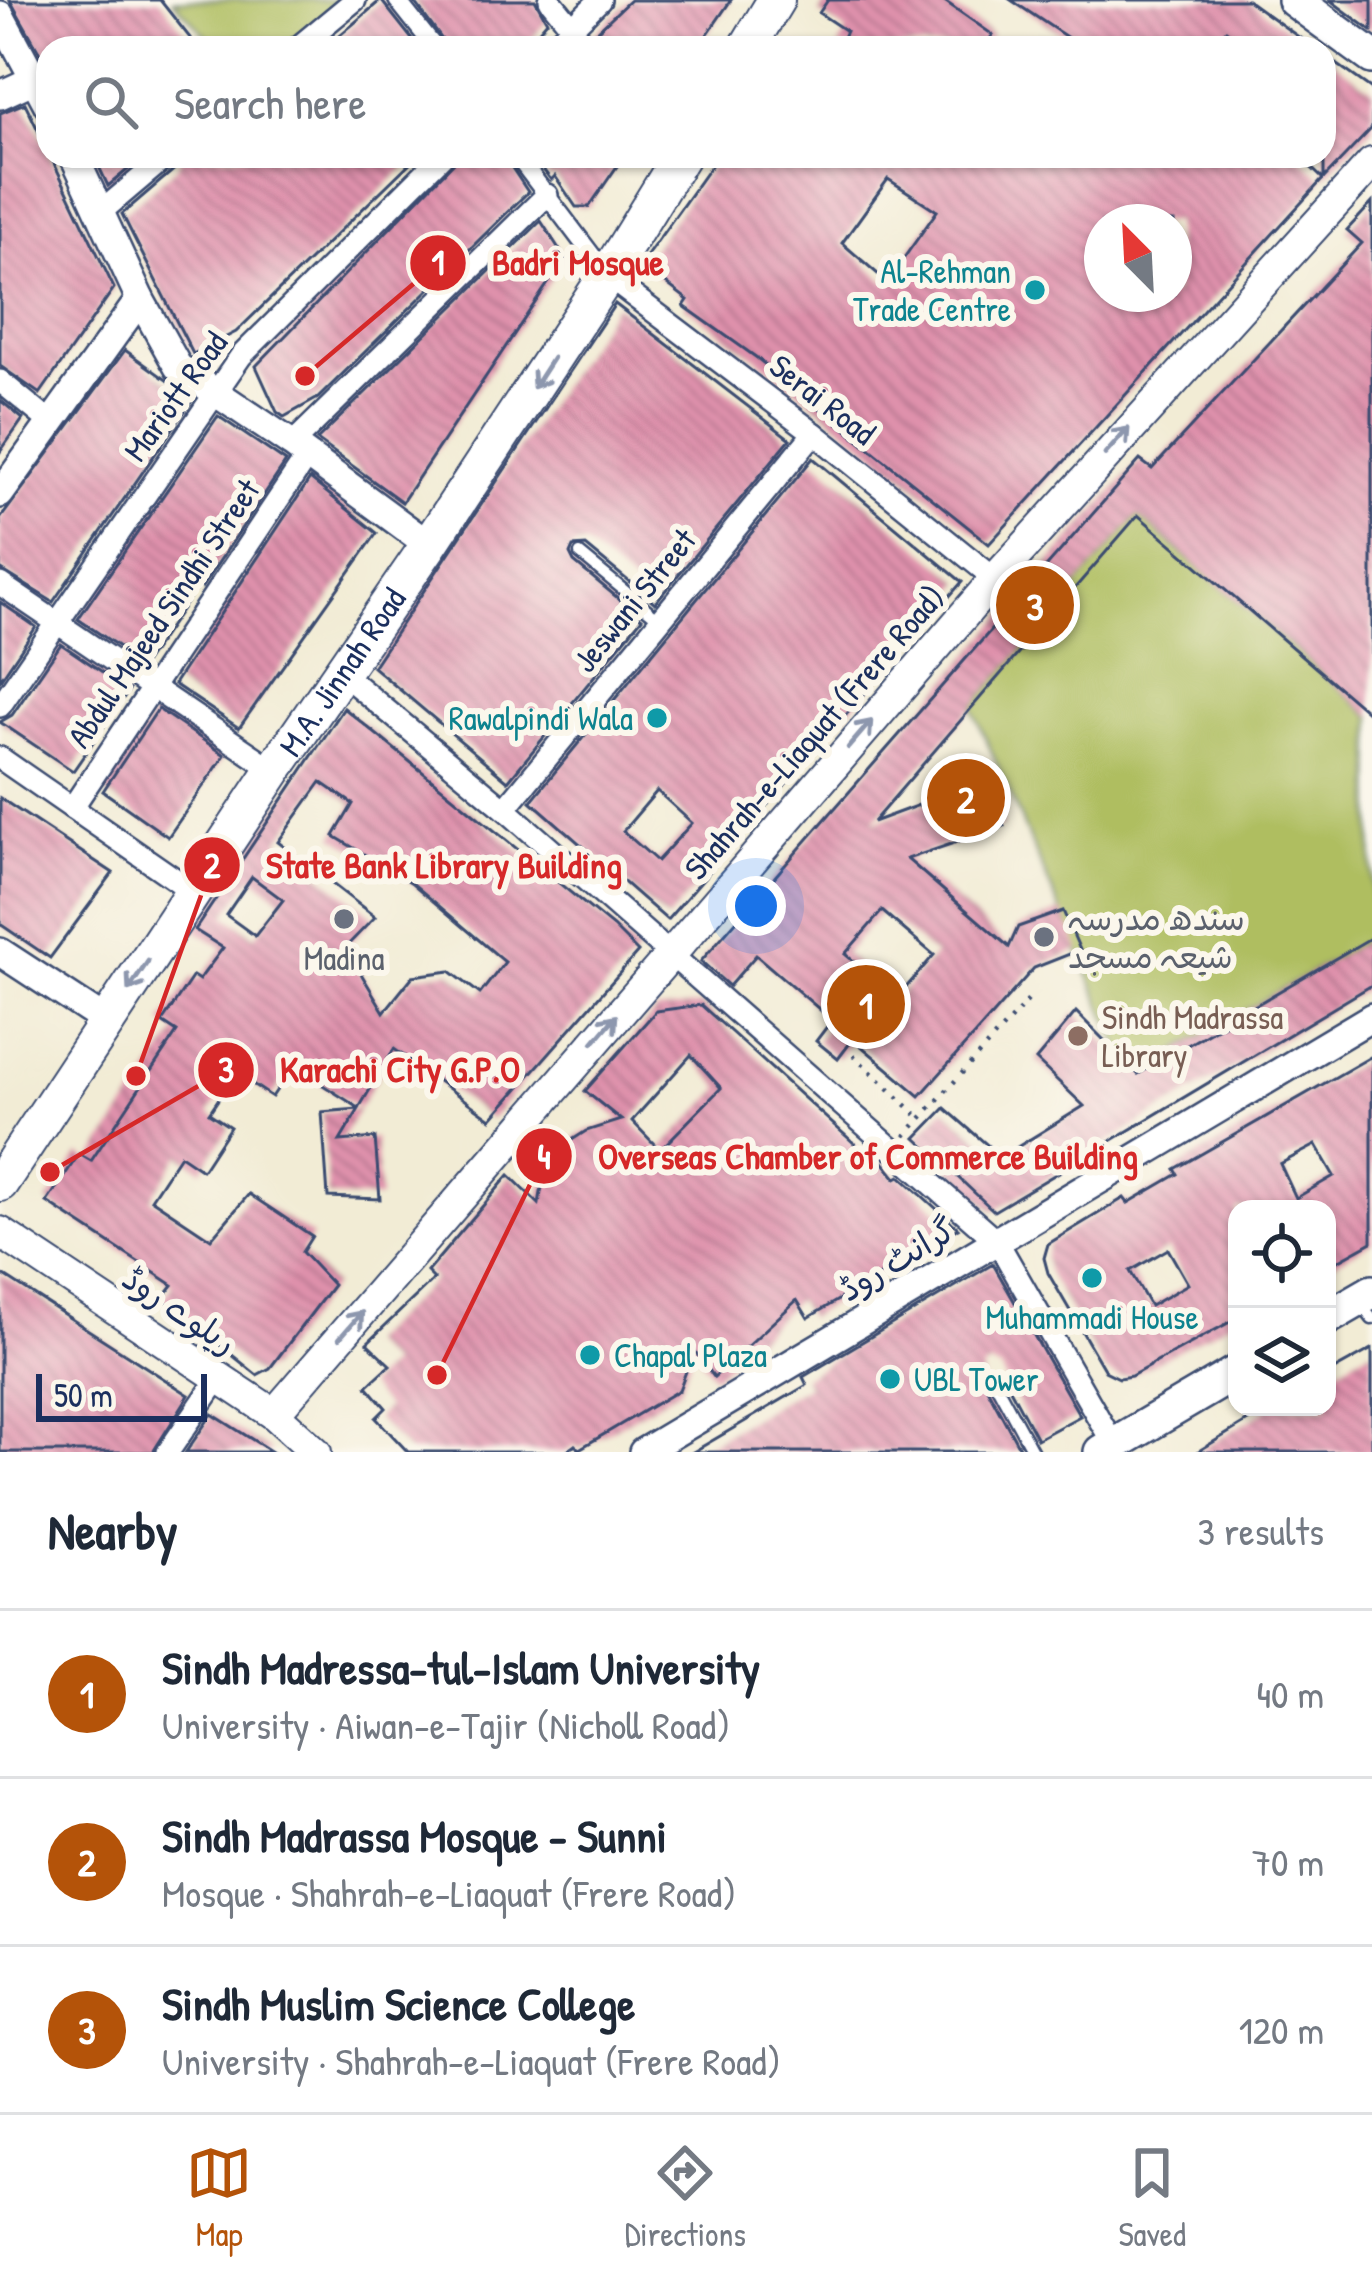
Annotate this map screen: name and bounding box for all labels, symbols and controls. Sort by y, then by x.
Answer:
search box [36,36,1336,168]
icon: search [78,69,144,135]
text: Search here [174,72,366,133]
north arrow [1084,204,1192,312]
callout: Badri Mosque [408,227,688,299]
text: 1 [431,237,445,286]
text: Badri Mosque [492,237,665,287]
place label: Al-Rehman Trade Centre [853,249,1011,331]
marker: Al-Rehman Trade Centre [1022,277,1048,303]
street label: Mariott Road [113,322,237,470]
street label: Serai Road [761,344,885,454]
one-way arrow [530,356,555,390]
one-way arrow [1103,426,1130,457]
street label: Abdul Majeed Sindhi Street [57,470,270,756]
street label: Jeswani Street [562,518,706,681]
pin: 3 [996,560,1074,650]
street label: Shahrah-e-Liaquat (Frere Road) [674,575,955,889]
street label: M.A. Jinnah Road [268,579,415,765]
place label: Rawalpindi Wala [449,696,633,741]
marker: Rawalpindi Wala [644,705,670,731]
one-way arrow [846,719,873,750]
pin: 2 [927,753,1005,843]
callout: State Bank Library Building [182,829,646,901]
text: 2 [204,840,221,889]
text: State Bank Library Building [266,840,622,890]
your location [726,876,786,936]
place label: سندھ مدرسہ شیعہ مسجد [1068,896,1245,978]
marker: Madina [331,906,357,932]
marker: سندھ مدرسہ شیعہ مسجد [1031,924,1057,950]
place label: Madina [304,936,384,980]
one-way arrow [126,959,151,992]
pin: 1 [827,959,905,1049]
place label: Sindh Madrassa Library [1102,995,1283,1078]
one-way arrow [590,1014,618,1045]
marker: Sindh Madrassa Library [1065,1023,1091,1049]
callout: Karachi City G.P.O [196,1034,544,1106]
text: 3 [218,1044,234,1093]
text: Karachi City G.P.O [280,1044,520,1094]
callout: Overseas Chamber of Commerce Building [514,1120,1162,1192]
text: 4 [537,1131,551,1180]
text: Overseas Chamber of Commerce Building [598,1131,1138,1181]
map controls [1228,1200,1336,1416]
button: locate [1228,1200,1336,1308]
street label: گرانٹ روڈ [831,1207,963,1311]
street label: ریلوے روڈ [114,1256,246,1364]
marker: Muhammadi House [1079,1265,1105,1291]
place label: Muhammadi House [985,1295,1199,1339]
button: layers [1228,1308,1336,1416]
one-way arrow [336,1310,364,1341]
place label: Chapal Plaza [614,1333,767,1378]
marker: Chapal Plaza [577,1342,603,1368]
place label: UBL Tower [914,1357,1039,1401]
marker: UBL Tower [877,1366,903,1392]
scale bar [36,1368,207,1421]
text: 50 m [54,1373,113,1417]
text: Nearby [48,1496,178,1565]
text: 3 results [1198,1504,1324,1557]
text: Sindh Madressa-tul-Islam University [162,1637,760,1698]
text: 1 [80,1667,94,1720]
text: 40 m [1256,1667,1324,1720]
text: University · Aiwan-e-Tajir (Nicholl Road) [162,1698,730,1751]
text: Sindh Madrassa Mosque - Sunni [162,1805,667,1866]
text: 2 [78,1835,96,1888]
text: 70 m [1252,1835,1324,1888]
text: Mosque · Shahrah-e-Liaquat (Frere Road) [162,1866,736,1919]
text: Sindh Muslim Science College [162,1973,635,2034]
text: 3 [78,2003,96,2056]
text: 120 m [1239,2003,1324,2056]
text: University · Shahrah-e-Liaquat (Frere Road) [162,2034,781,2087]
tab: Map [186,2140,252,2256]
tab: Directions [625,2140,746,2256]
tab: Saved [1118,2140,1186,2256]

